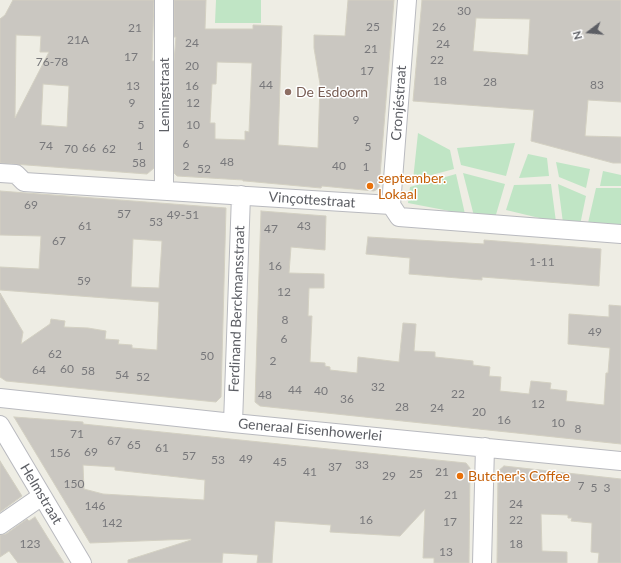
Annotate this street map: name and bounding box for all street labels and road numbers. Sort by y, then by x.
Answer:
street label: Leningstraat [156,57,172,133]
street label: Cronjéstraat [388,65,410,141]
street label: Vinçottestraat [268,189,356,211]
street label: Ferdinand Berckmansstraat [226,225,248,393]
street label: Generaal Eisenhowerlei [237,415,383,445]
street label: Helmstraat [16,461,66,527]

